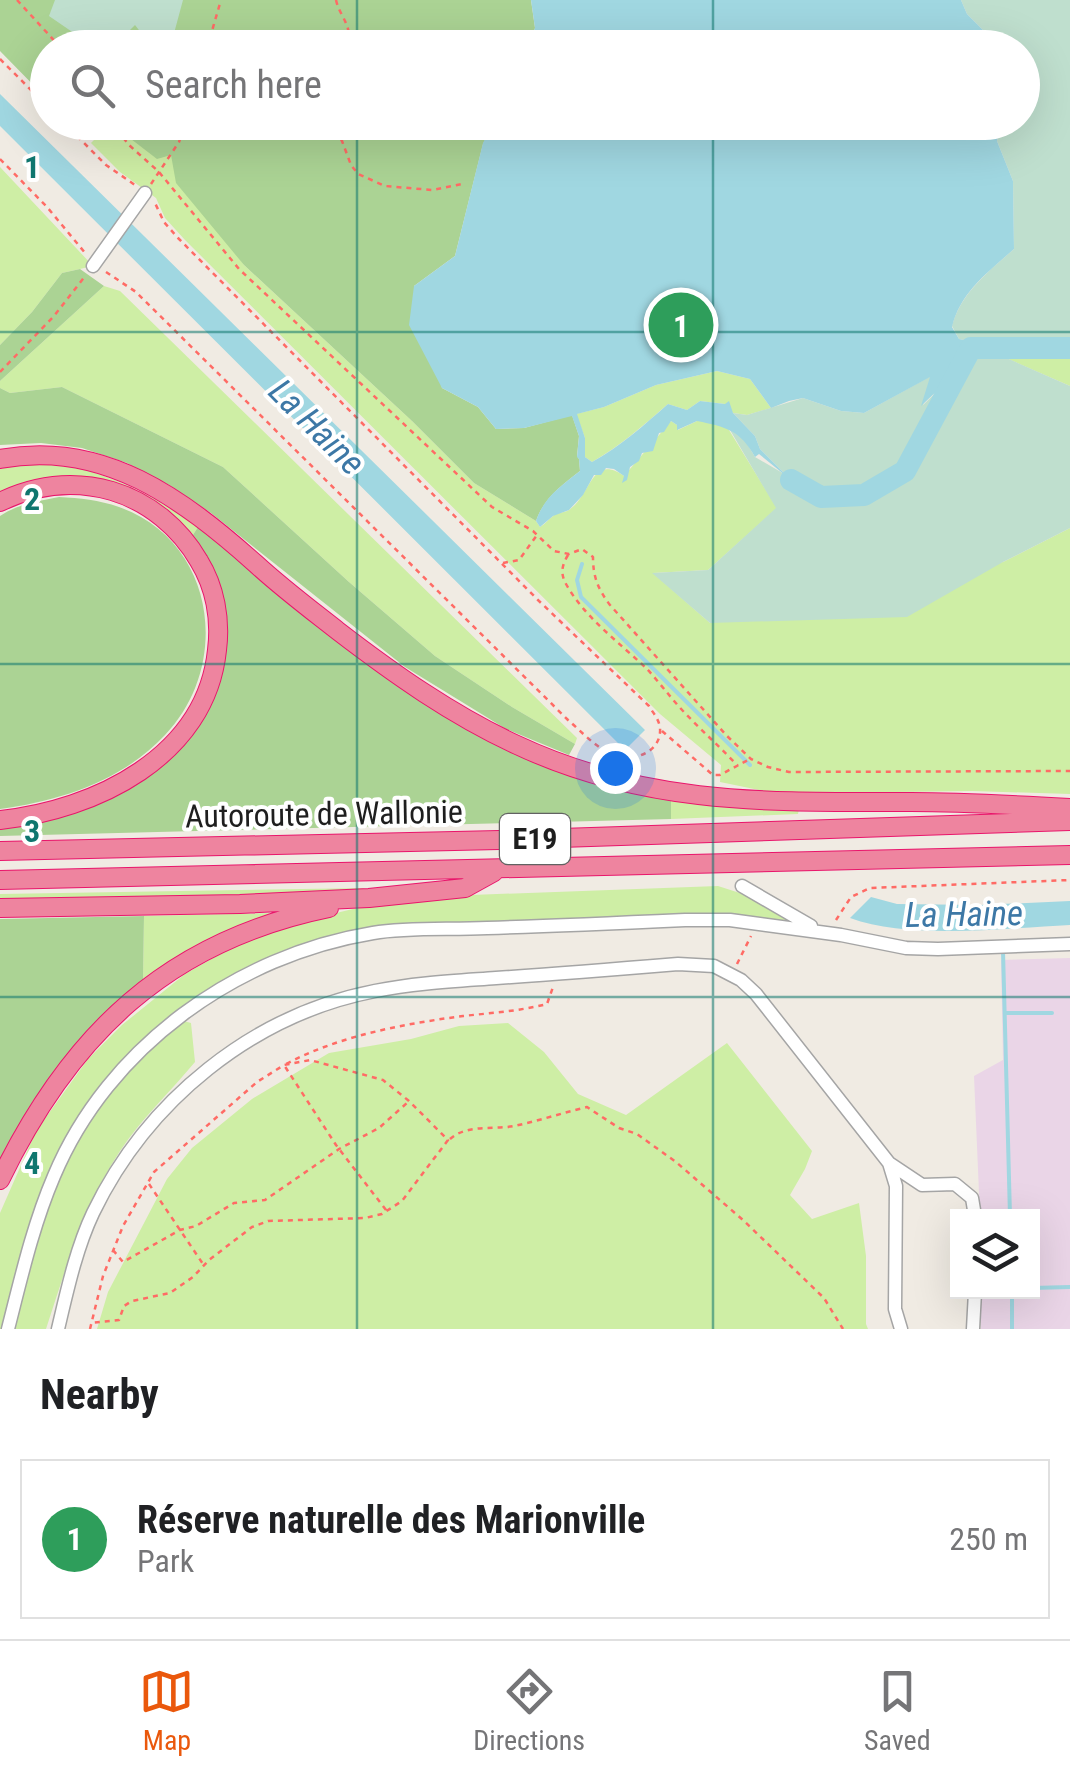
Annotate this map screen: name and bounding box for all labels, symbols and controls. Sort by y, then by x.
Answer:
search box [30,30,1040,140]
icon: search [65,58,120,113]
text: Search here [145,63,322,107]
text: 1 [24,148,40,186]
pin: 1 [648,288,714,362]
water label: La Haine [260,371,373,484]
text: 2 [24,480,40,518]
your location [590,743,641,794]
street label: Autoroute de Wallonie [185,793,463,835]
text: 3 [24,812,40,850]
road number: E19 [500,814,570,864]
water label: La Haine [905,893,1023,936]
text: 4 [24,1144,40,1182]
map controls [950,1209,1040,1299]
button: layers [950,1209,1040,1299]
text: Nearby [40,1370,159,1419]
text: Réserve naturelle des Marionville [137,1498,645,1542]
text: 1 [66,1520,83,1558]
text: 250 m [949,1520,1028,1558]
text: Park [137,1542,194,1580]
tab: Map [139,1664,194,1757]
tab: Directions [473,1664,585,1757]
tab: Saved [864,1664,931,1757]

